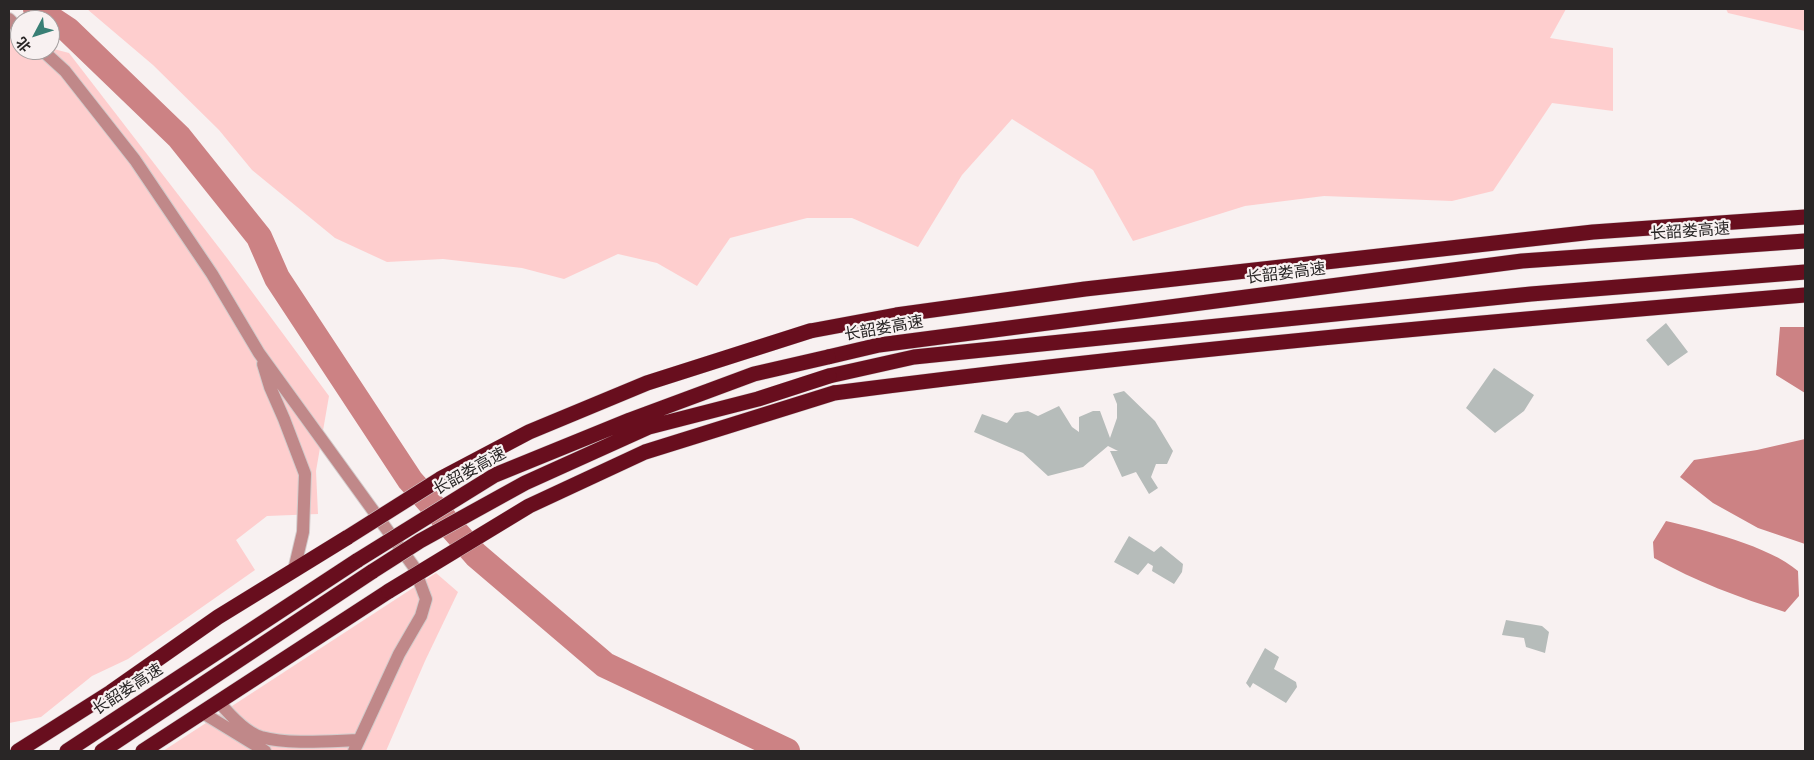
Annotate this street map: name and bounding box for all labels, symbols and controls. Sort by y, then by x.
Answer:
north arrow [10,10,60,60]
text: 北 [14,34,34,55]
street label: 长韶娄高速 [1649,220,1731,244]
street label: 长韶娄高速 [1245,260,1327,288]
street label: 长韶娄高速 [843,313,925,345]
street label: 长韶娄高速 [430,444,510,500]
street label: 长韶娄高速 [89,660,167,720]

